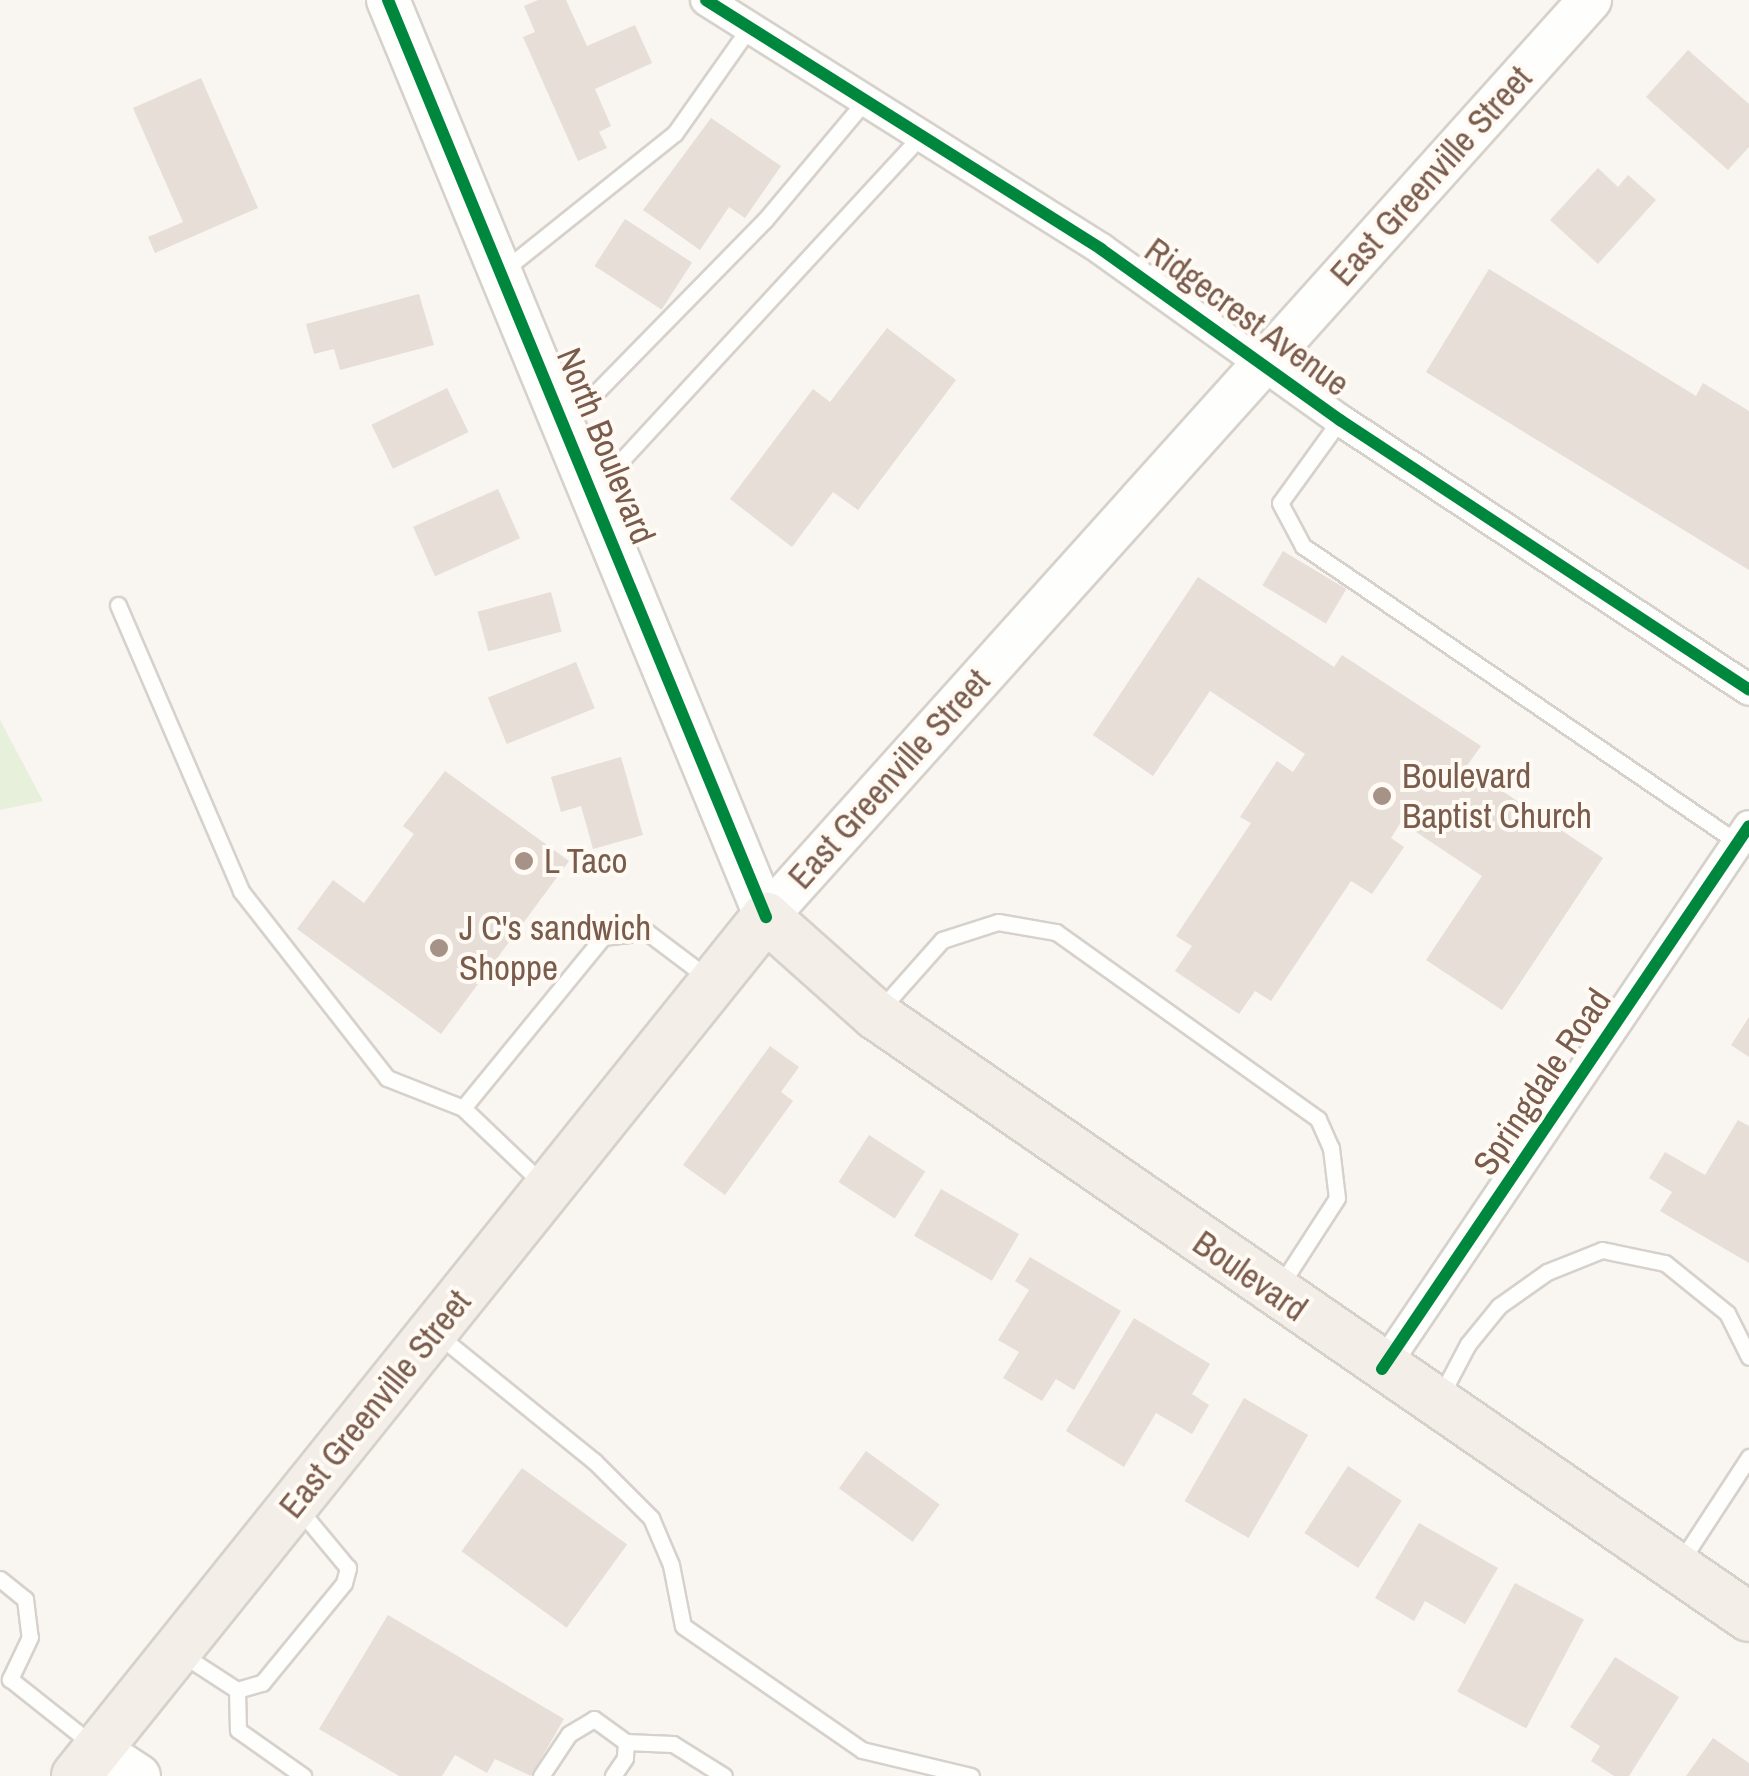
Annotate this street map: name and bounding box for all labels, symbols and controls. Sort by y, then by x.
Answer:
street label: East Greenville Street [1321,58,1541,294]
street label: Ridgecrest Avenue [1136,228,1358,406]
street label: North Boulevard [548,342,664,550]
street label: East Greenville Street [779,661,999,897]
place label: Boulevard Baptist Church [1402,755,1592,837]
marker: Boulevard Baptist Church [1371,785,1393,807]
place label: L Taco [544,840,629,882]
marker: L Taco [513,850,535,872]
place label: J C's sandwich Shoppe [459,907,651,989]
marker: J C's sandwich Shoppe [428,937,450,959]
street label: Springdale Road [1464,981,1620,1183]
street label: Boulevard [1185,1222,1315,1330]
street label: East Greenville Street [270,1282,480,1526]

